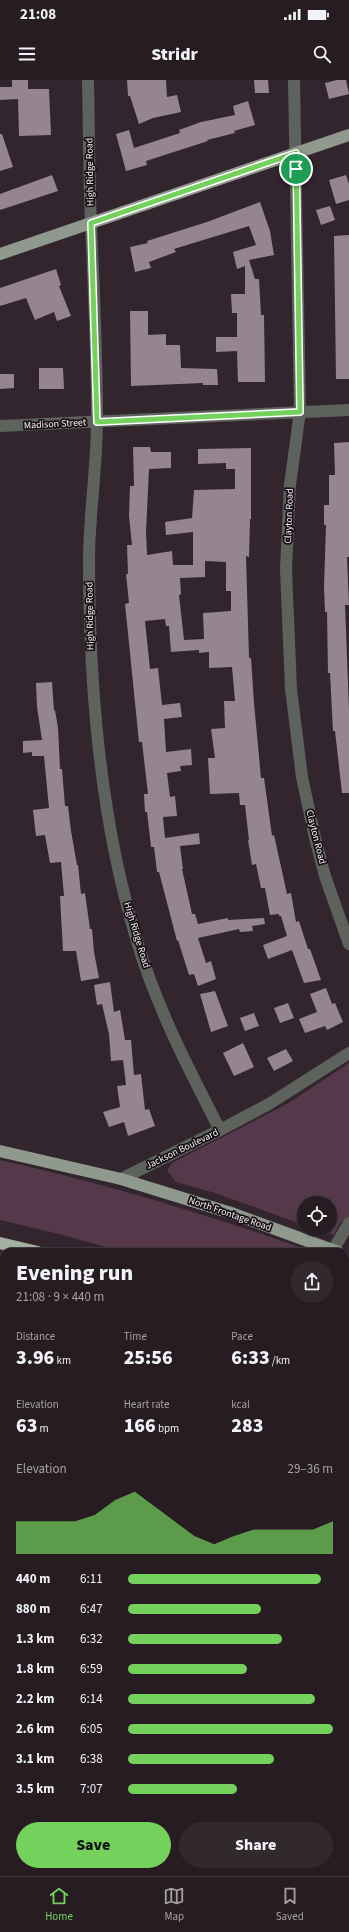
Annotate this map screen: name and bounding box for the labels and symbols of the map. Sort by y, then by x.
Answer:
street label: High Ridge Road [82,138,98,206]
pin [279,152,313,186]
street label: Madison Street [23,415,87,433]
street label: Clayton Road [281,488,297,544]
street label: High Ridge Road [82,582,98,650]
street label: Clayton Road [302,808,330,866]
street label: High Ridge Road [120,900,154,970]
street label: Jackson Boulevard [143,1125,221,1173]
street label: North Frontage Road [187,1193,273,1235]

